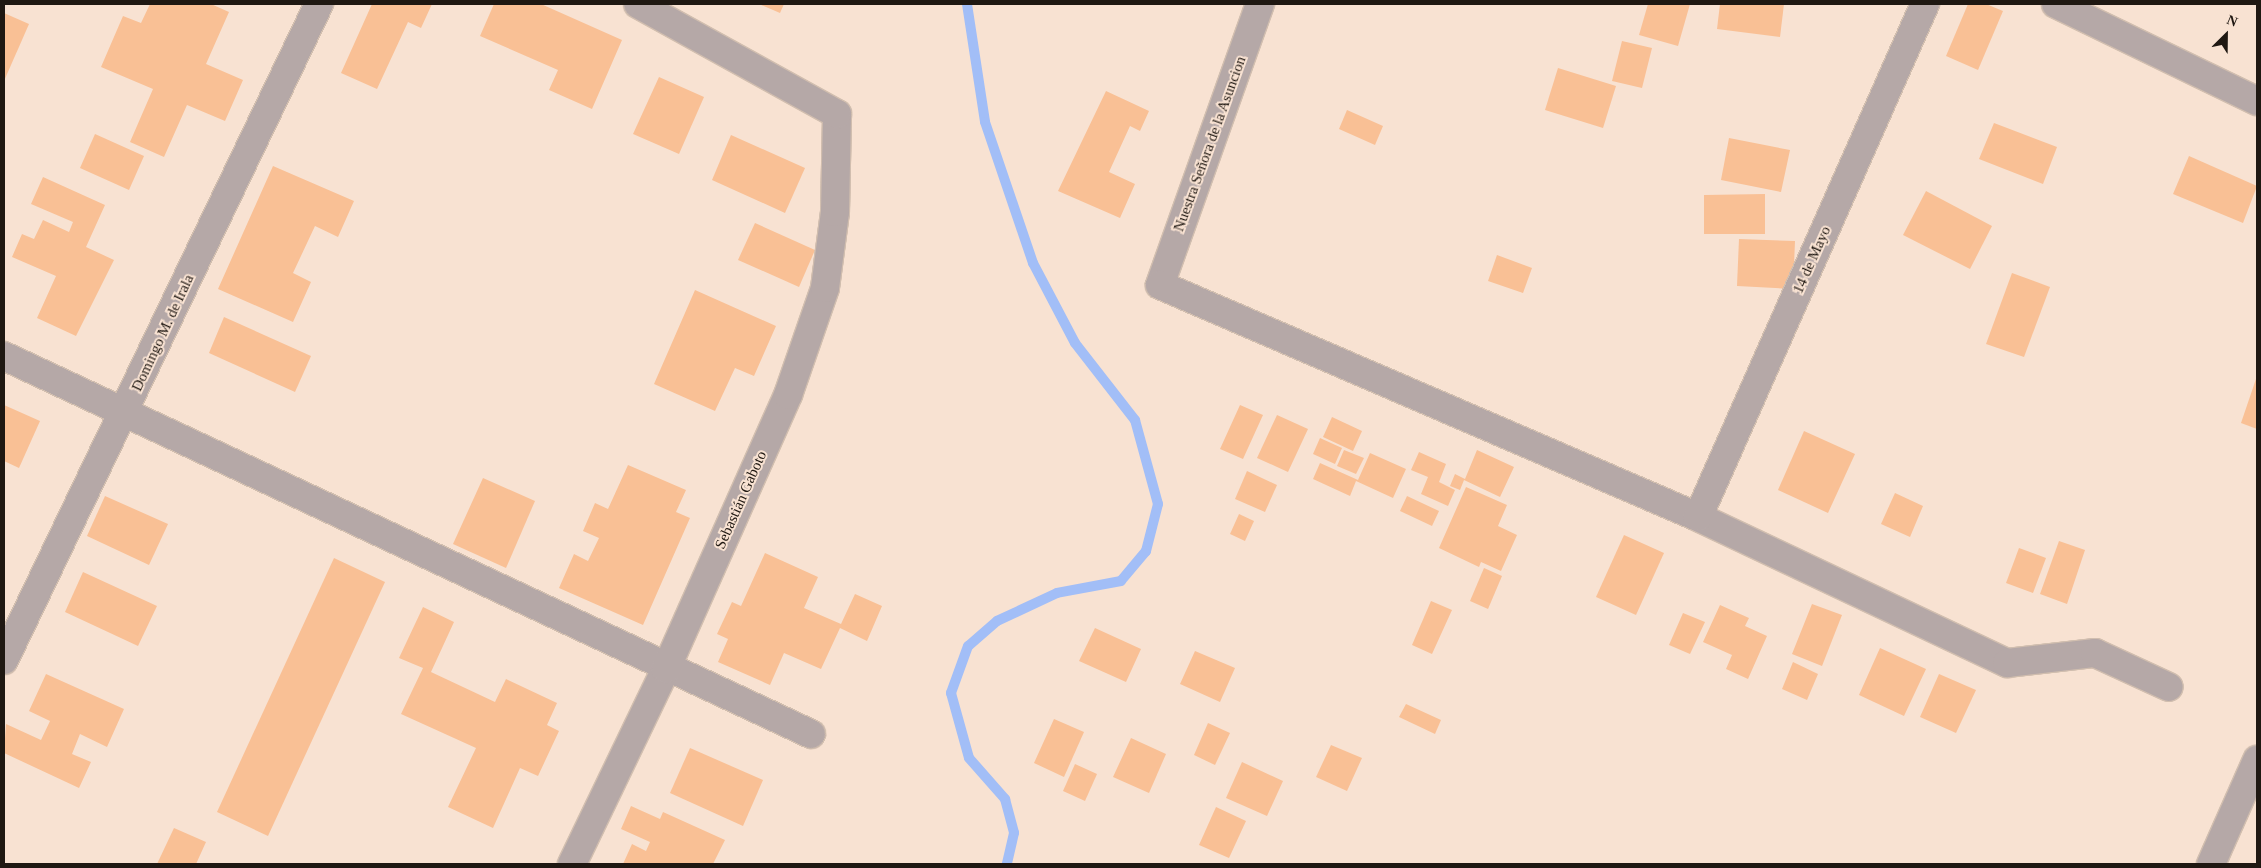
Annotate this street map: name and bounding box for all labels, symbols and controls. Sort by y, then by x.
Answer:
north arrow [2201,10,2251,60]
text: N [2224,12,2240,30]
street label: Nuestra Señora de la Asuncion [1170,54,1250,234]
street label: 14 de Mayo [1789,224,1835,296]
street label: Domingo M. de Irala [128,272,198,394]
street label: Sebastián Gaboto [711,448,771,552]

